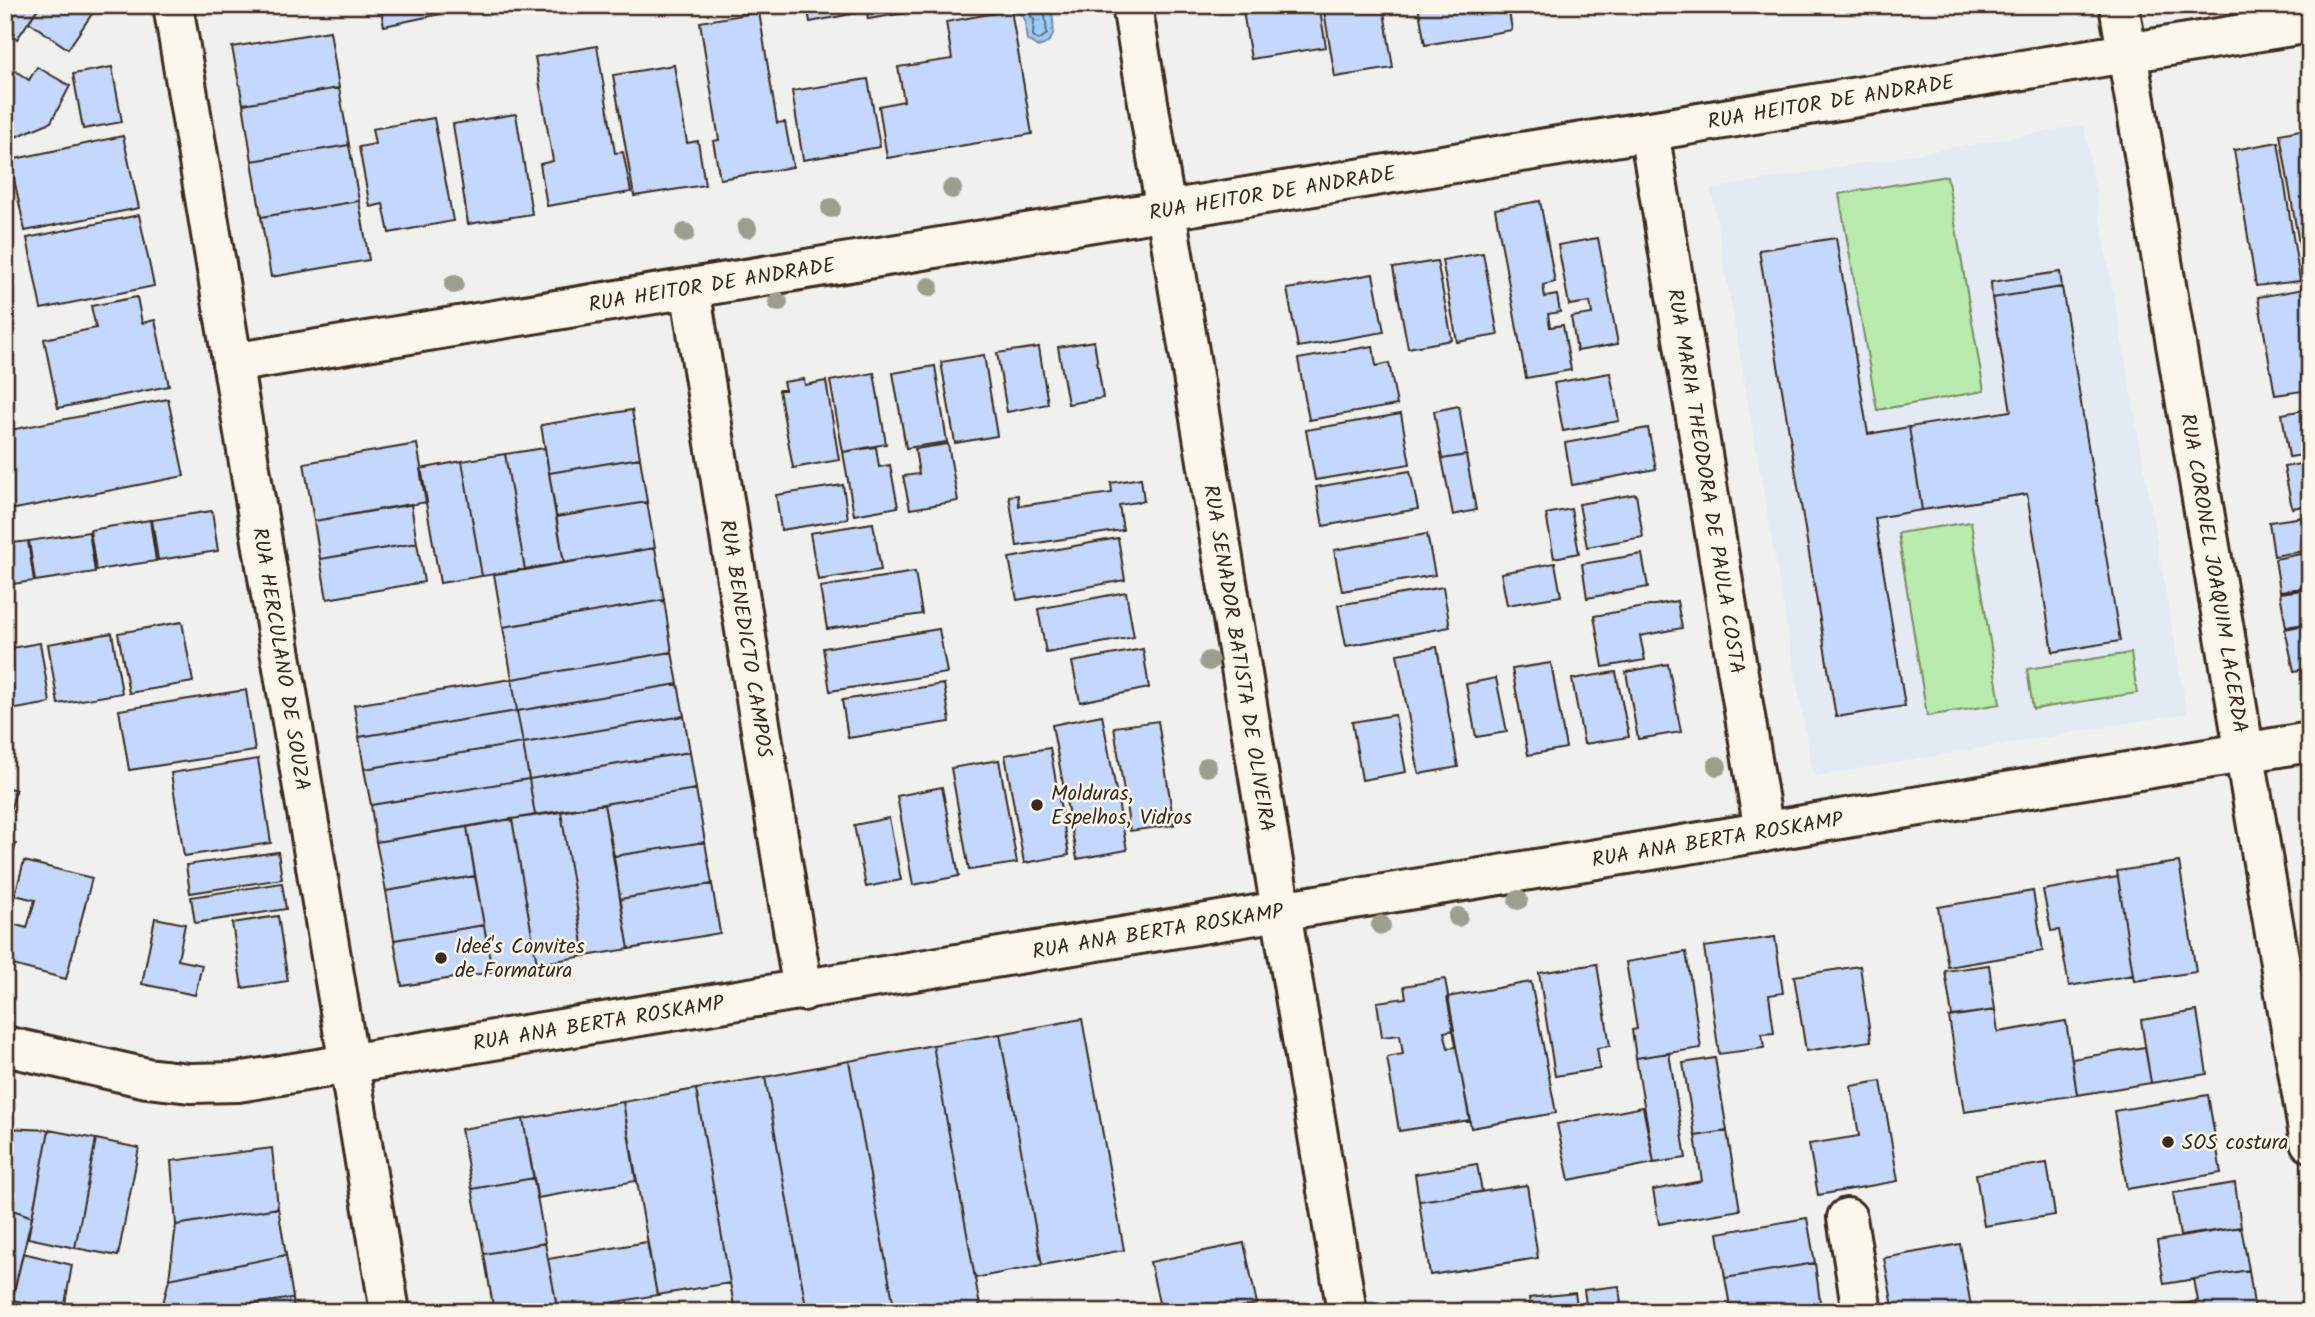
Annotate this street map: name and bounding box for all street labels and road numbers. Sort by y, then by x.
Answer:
street label: RUA HEITOR DE ANDRADE [1705,66,1957,139]
street label: RUA HEITOR DE ANDRADE [1147,158,1399,231]
street label: RUA HEITOR DE ANDRADE [586,249,838,322]
street label: RUA MARIA THEODORA DE PAULA COSTA [1657,286,1753,677]
street label: RUA CORONEL JOAQUIM LACERDA [2170,411,2256,736]
street label: RUA SENADOR BATISTA DE OLIVEIRA [1193,482,1283,834]
street label: RUA BENEDICTO CAMPOS [709,517,780,760]
street label: RUA HERCULANO DE SOUZA [242,525,318,793]
street label: RUA ANA BERTA ROSKAMP [1590,804,1846,878]
street label: RUA ANA BERTA ROSKAMP [1030,896,1287,969]
street label: RUA ANA BERTA ROSKAMP [471,987,727,1061]

